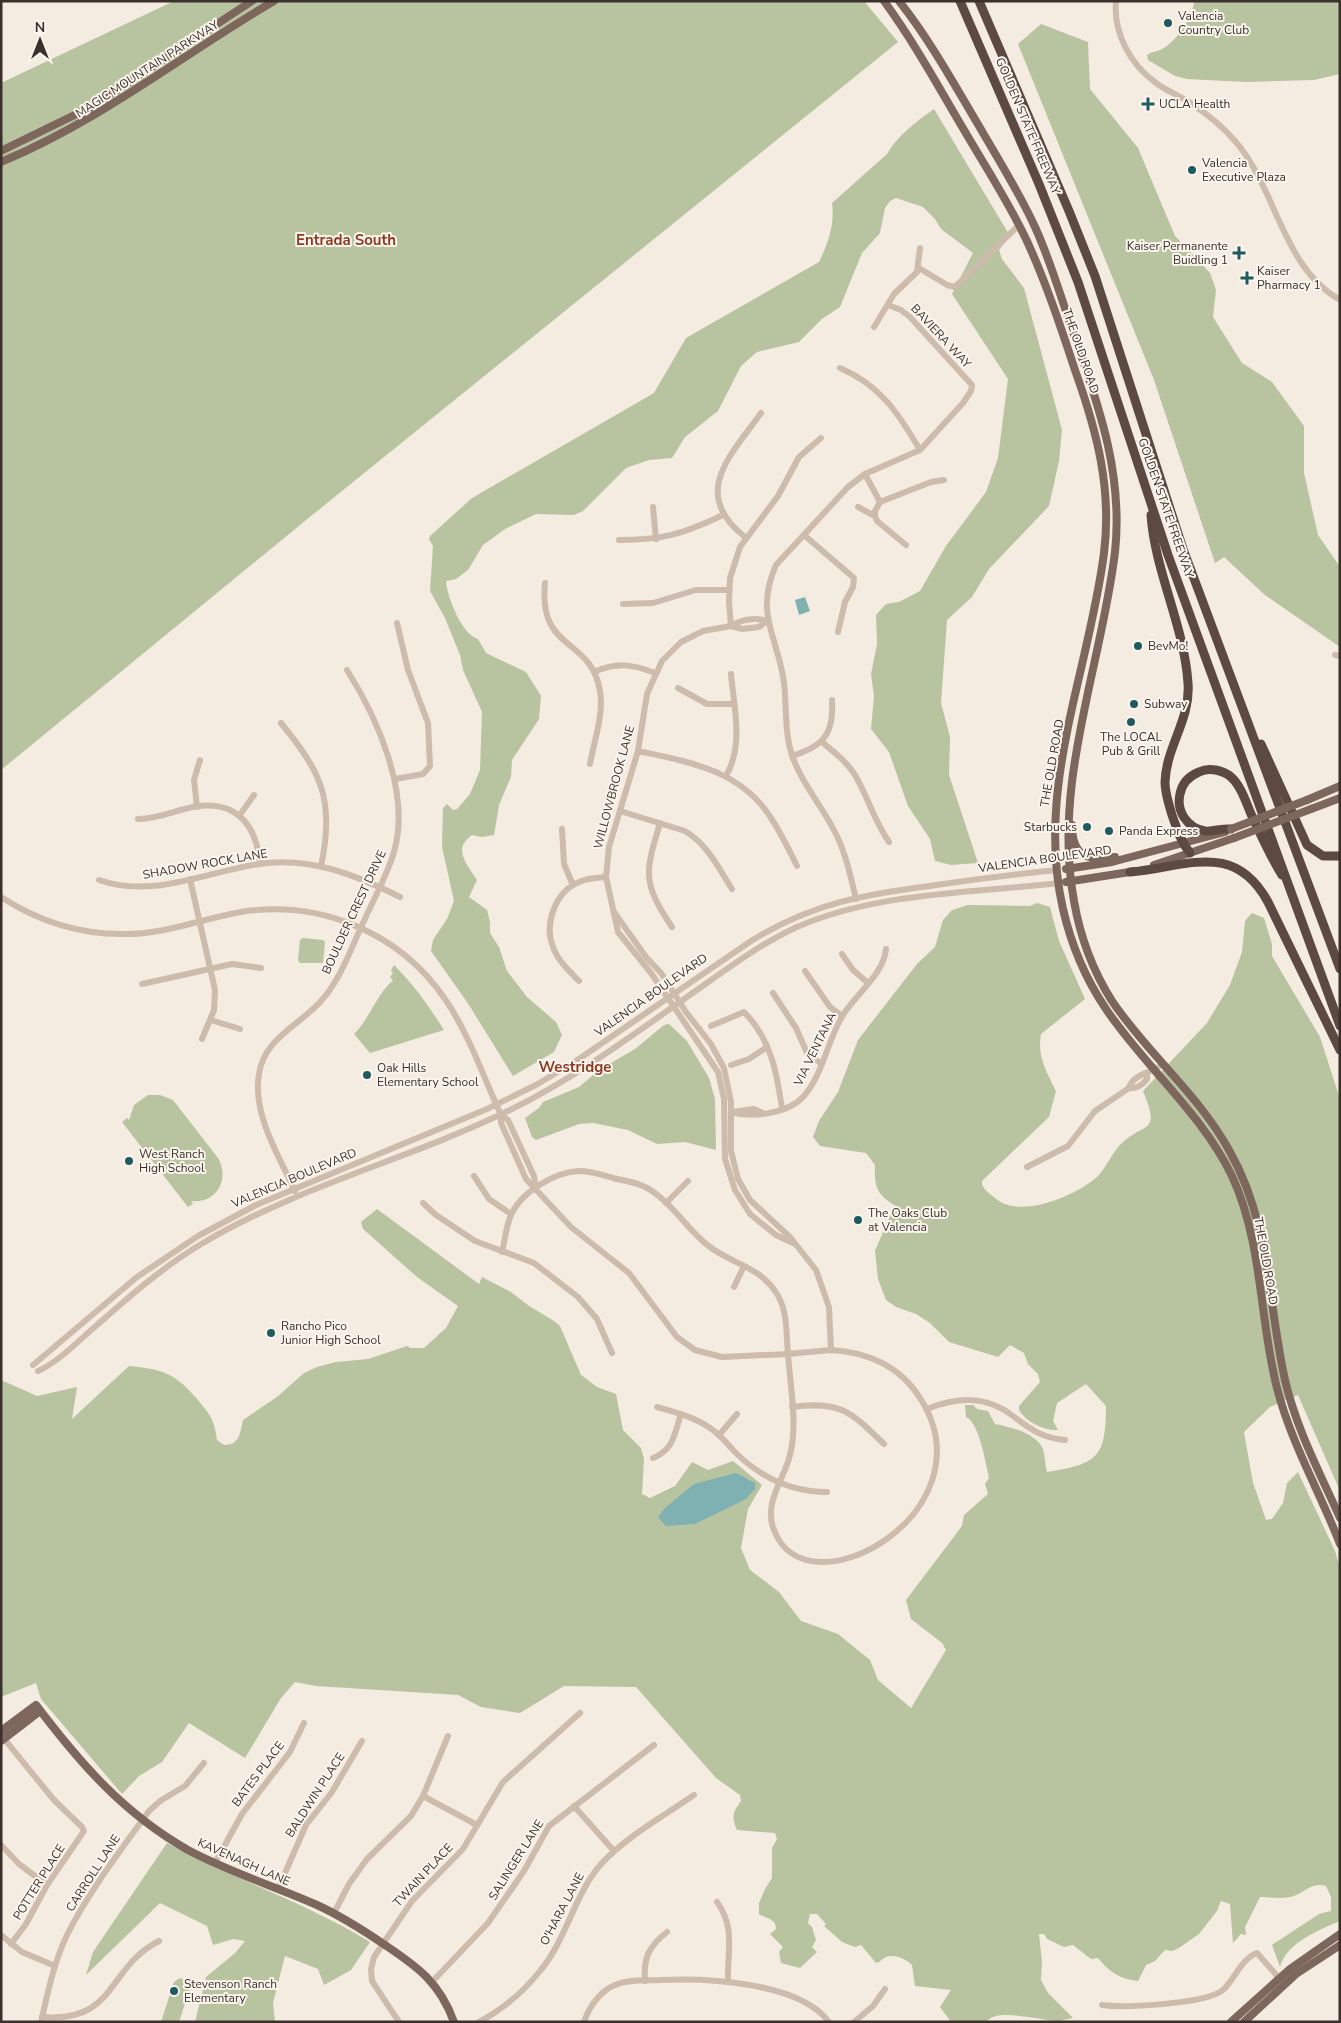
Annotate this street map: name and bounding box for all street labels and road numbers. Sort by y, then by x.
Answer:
street label: MAGIC MOUNTAIN PARKWAY [72,16,222,121]
street label: GOLDEN STATE FREEWAY [992,55,1064,198]
street label: BAVIERA WAY [907,301,975,372]
street label: THE OLD ROAD [1059,306,1103,396]
street label: GOLDEN STATE FREEWAY [1134,436,1198,581]
street label: THE OLD ROAD [1036,718,1068,808]
street label: WILLOWBROOK LANE [590,724,638,850]
street label: VALENCIA BOULEVARD [976,842,1113,876]
street label: SHADOW ROCK LANE [141,845,269,883]
street label: BOULDER CREST DRIVE [318,847,390,977]
street label: VALENCIA BOULEVARD [590,950,711,1041]
street label: VIA VENTANA [790,1009,840,1089]
street label: VALENCIA BOULEVARD [228,1144,359,1212]
street label: THE OLD ROAD [1250,1216,1282,1306]
street label: BATES PLACE [228,1738,288,1810]
street label: BALDWIN PLACE [282,1750,348,1840]
street label: SALINGER LANE [485,1817,547,1903]
street label: CARROLL LANE [62,1831,124,1915]
street label: KAVENAGH LANE [195,1834,293,1890]
street label: TWAIN PLACE [389,1840,457,1910]
street label: POTTER PLACE [9,1841,69,1923]
street label: O'HARA LANE [536,1870,588,1948]

